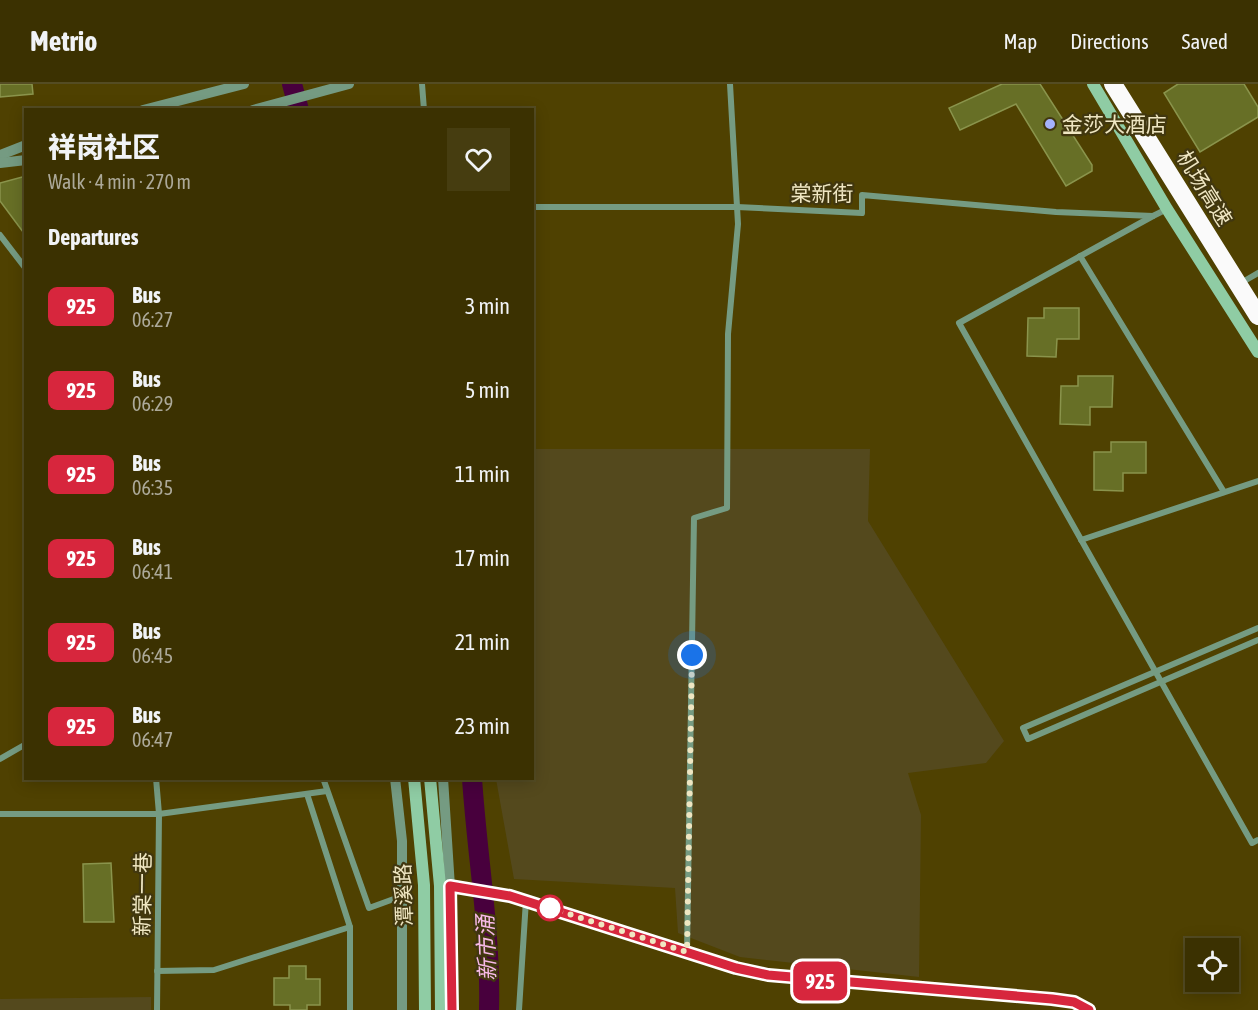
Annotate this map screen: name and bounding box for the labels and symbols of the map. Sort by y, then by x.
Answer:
place label: 金莎大酒店 [1062,112,1167,136]
marker: 金莎大酒店 [1043,117,1057,131]
street label: 机场高速 [1173,146,1237,230]
street label: 棠新街 [791,181,854,205]
your location [677,640,707,670]
street label: 新棠一巷 [129,852,155,936]
street label: 潭溪路 [390,863,416,927]
unlabelled marker [537,895,563,921]
water label: 新市涌 [472,912,500,981]
line badge: 925 [786,962,854,1000]

